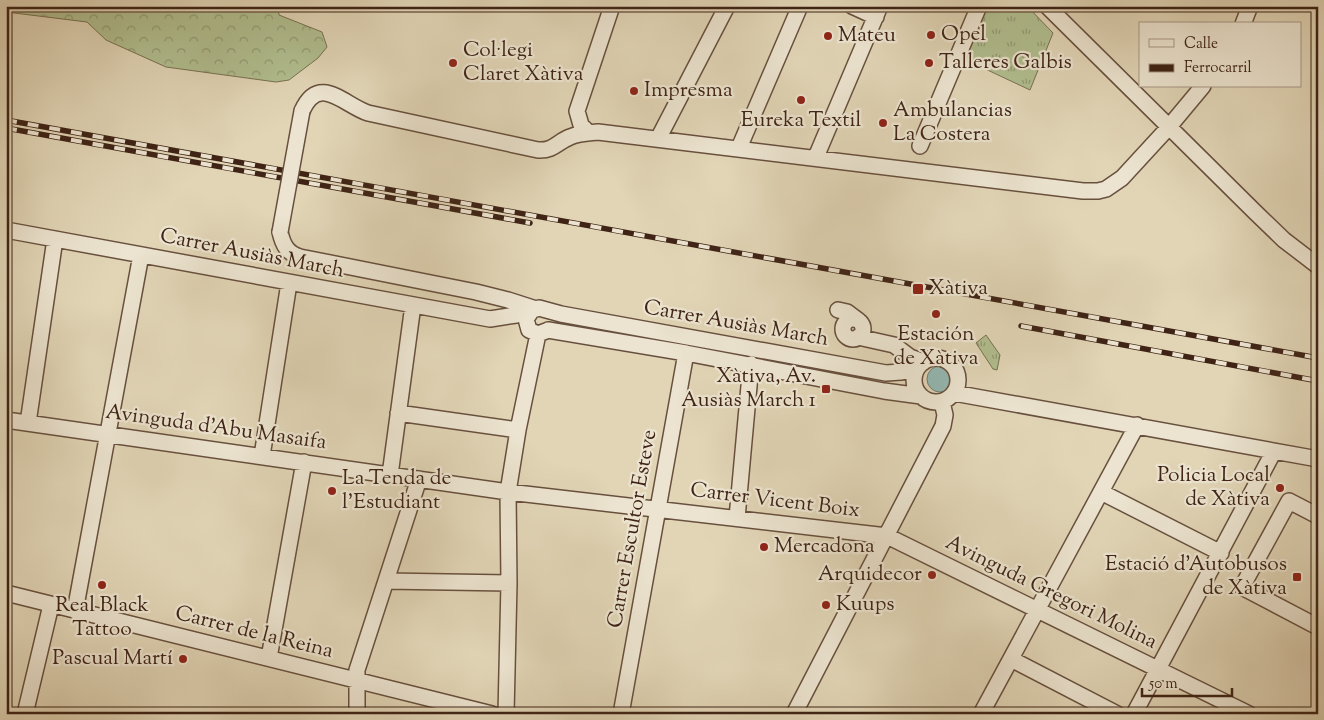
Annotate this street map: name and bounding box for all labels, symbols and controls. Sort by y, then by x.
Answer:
place label: Opel [941,20,986,50]
place label: Mateu [838,21,896,51]
legend [1139,22,1302,88]
marker: Opel [925,29,937,41]
marker: Mateu [822,30,834,42]
text: Calle [1184,34,1218,55]
place label: Col·legi Claret Xàtiva [463,36,584,90]
place label: Talleres Galbis [939,48,1072,78]
marker: Col·legi Claret Xàtiva [447,57,459,69]
marker: Talleres Galbis [923,57,935,69]
text: Ferrocarril [1184,58,1252,79]
place label: Impresma [644,76,733,106]
marker: Impresma [628,85,640,97]
marker: Eureka Textil [795,94,807,106]
place label: Ambulancias La Costera [893,96,1012,150]
place label: Eureka Textil [741,106,862,136]
marker: Ambulancias La Costera [877,117,889,129]
street label: Carrer Ausiàs March [157,221,347,287]
place label: Xàtiva [929,274,988,304]
marker: Xàtiva [911,282,925,296]
street label: Carrer Ausiàs March [641,293,831,355]
marker: Estación de Xàtiva [930,308,942,320]
place label: Estación de Xàtiva [894,320,979,374]
place label: Xàtiva, Av. Ausiàs March 1 [681,362,816,416]
marker: Xàtiva, Av. Ausiàs March 1 [820,383,832,395]
street label: Avinguda d'Abu Masaifa [104,398,329,458]
street label: Carrer Escultor Esteve [601,427,665,631]
place label: Policia Local de Xàtiva [1157,461,1270,515]
place label: La Tenda de l'Estudiant [342,464,451,518]
street label: Carrer Vicent Boix [688,476,862,526]
marker: Policia Local de Xàtiva [1274,482,1286,494]
marker: La Tenda de l'Estudiant [326,485,338,497]
street label: Avinguda Gregori Molina [940,529,1162,658]
place label: Mercadona [774,532,875,562]
marker: Mercadona [758,541,770,553]
place label: Estació d'Autobusos de Xàtiva [1105,550,1287,604]
place label: Arquidecor [818,560,922,590]
marker: Arquidecor [926,569,938,581]
marker: Estació d'Autobusos de Xàtiva [1291,571,1303,583]
marker: Real Black Tattoo [96,579,108,591]
place label: Kuups [836,590,895,620]
place label: Real Black Tattoo [55,591,149,645]
street label: Carrer de la Reina [172,599,337,667]
marker: Kuups [820,599,832,611]
place label: Pascual Martí [52,644,173,674]
marker: Pascual Martí [177,653,189,665]
scale bar [1142,665,1232,697]
text: 50 m [1148,674,1178,695]

